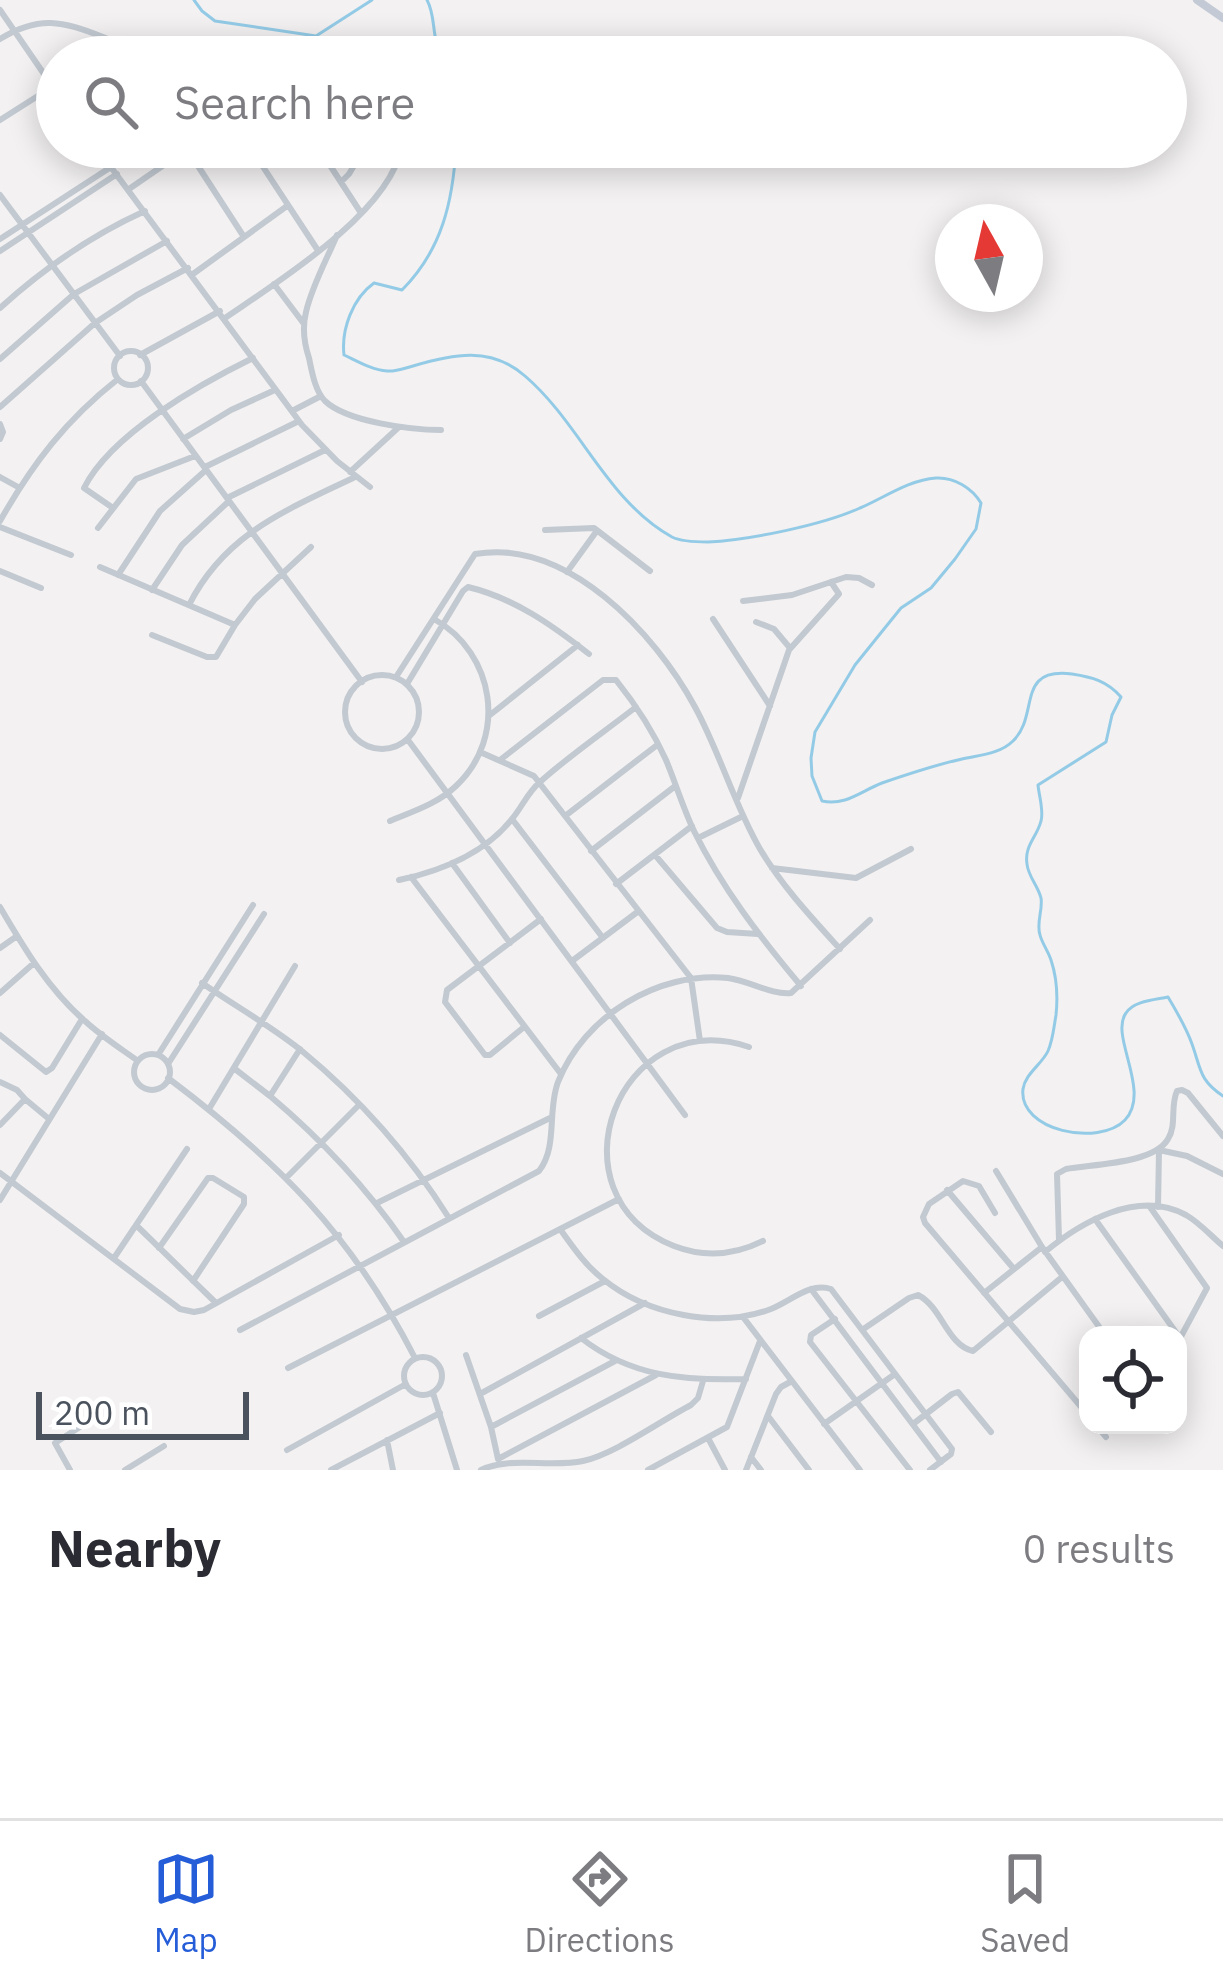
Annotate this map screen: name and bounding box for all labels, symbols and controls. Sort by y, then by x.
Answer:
search box [36,36,1187,168]
icon: search [78,69,144,135]
text: Search here [174,73,415,131]
north arrow [935,204,1043,312]
map controls [1079,1326,1187,1434]
button: locate [1079,1326,1187,1434]
scale bar [36,1386,249,1439]
text: 200 m [54,1391,150,1434]
text: Nearby [48,1515,221,1581]
text: 0 results [1023,1523,1175,1574]
tab: Map [153,1846,219,1961]
tab: Directions [525,1846,675,1961]
tab: Saved [980,1846,1070,1961]

